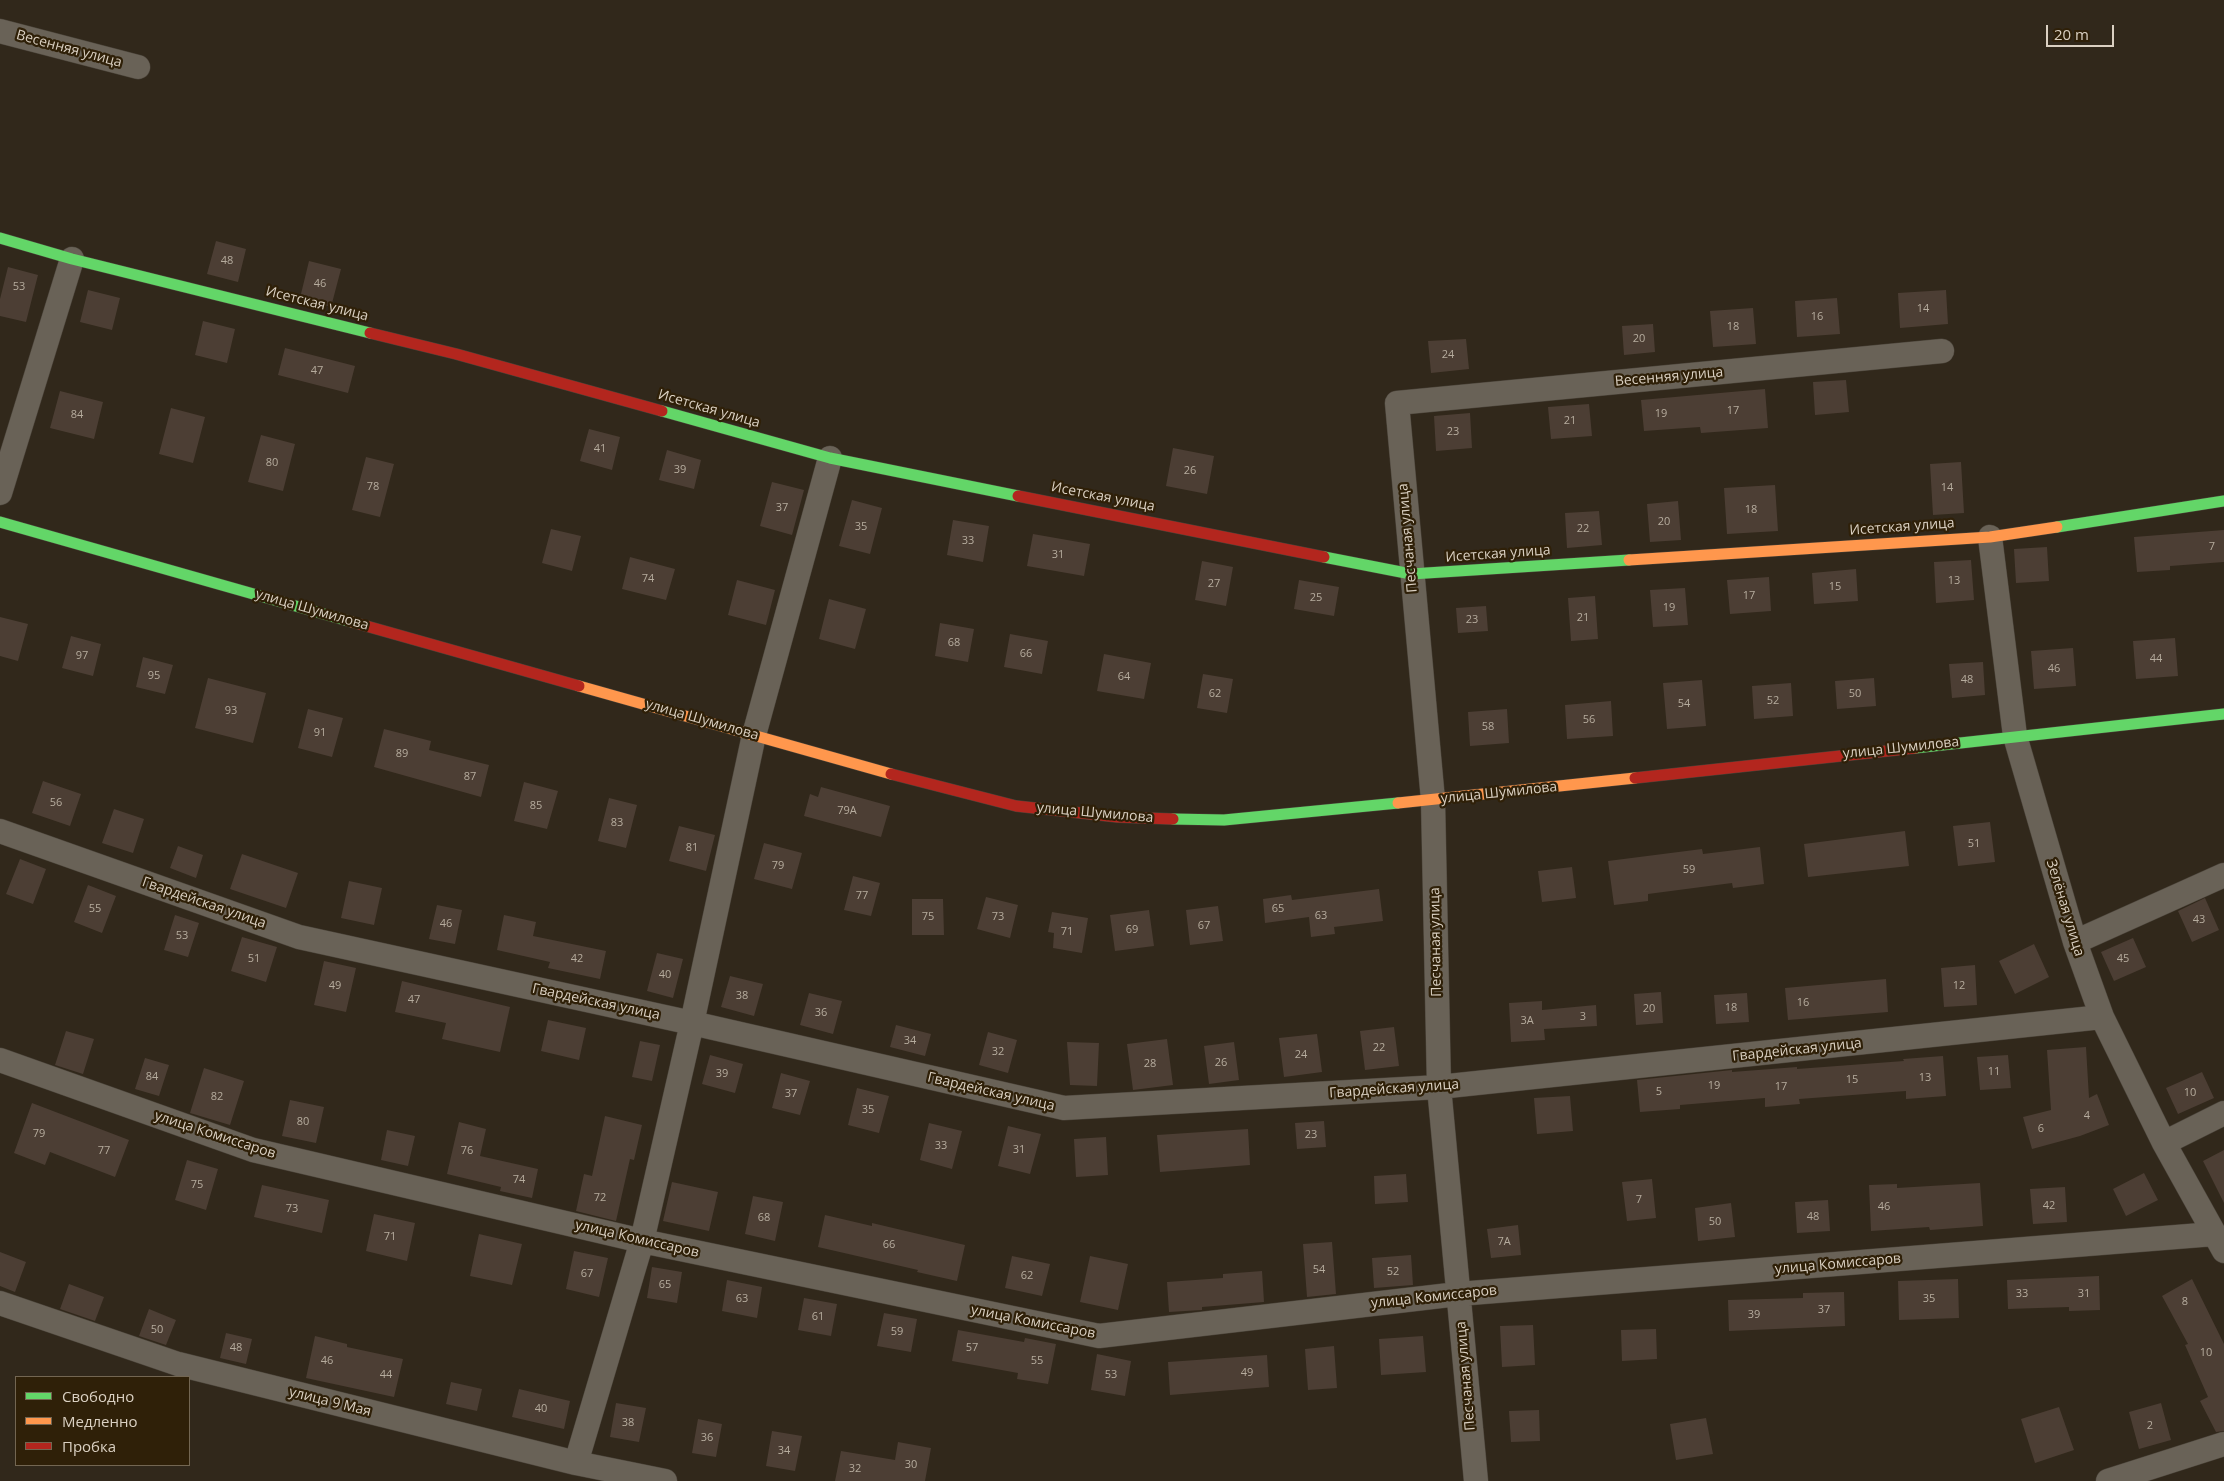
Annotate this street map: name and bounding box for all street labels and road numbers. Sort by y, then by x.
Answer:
street label: Весенняя улица [14,27,124,71]
street label: Исетская улица [264,283,370,325]
street label: Весенняя улица [1614,364,1724,390]
street label: Исетская улица [656,386,762,432]
street label: Исетская улица [1050,479,1156,515]
street label: Песчаная улица [1395,483,1421,593]
street label: Исетская улица [1849,515,1955,539]
street label: Исетская улица [1445,542,1551,566]
street label: улица Шумилова [253,586,371,634]
street label: улица Шумилова [643,696,761,744]
street label: улица Шумилова [1842,734,1960,762]
street label: улица Шумилова [1440,779,1558,807]
street label: улица Шумилова [1036,800,1154,826]
street label: Зелёная улица [2042,858,2088,958]
street label: Гвардейская улица [140,874,268,932]
street label: Песчаная улица [1427,887,1445,997]
street label: Гвардейская улица [531,980,661,1024]
street label: Гвардейская улица [1731,1035,1863,1065]
street label: Гвардейская улица [926,1069,1056,1115]
street label: Гвардейская улица [1329,1076,1459,1102]
street label: улица Комиссаров [152,1107,278,1163]
street label: улица Комиссаров [574,1217,700,1261]
street label: улица Комиссаров [1774,1250,1902,1278]
street label: улица Комиссаров [1370,1282,1498,1312]
street label: улица Комиссаров [969,1302,1097,1342]
street label: Песчаная улица [1453,1321,1479,1431]
street label: улица 9 Мая [287,1384,373,1420]

